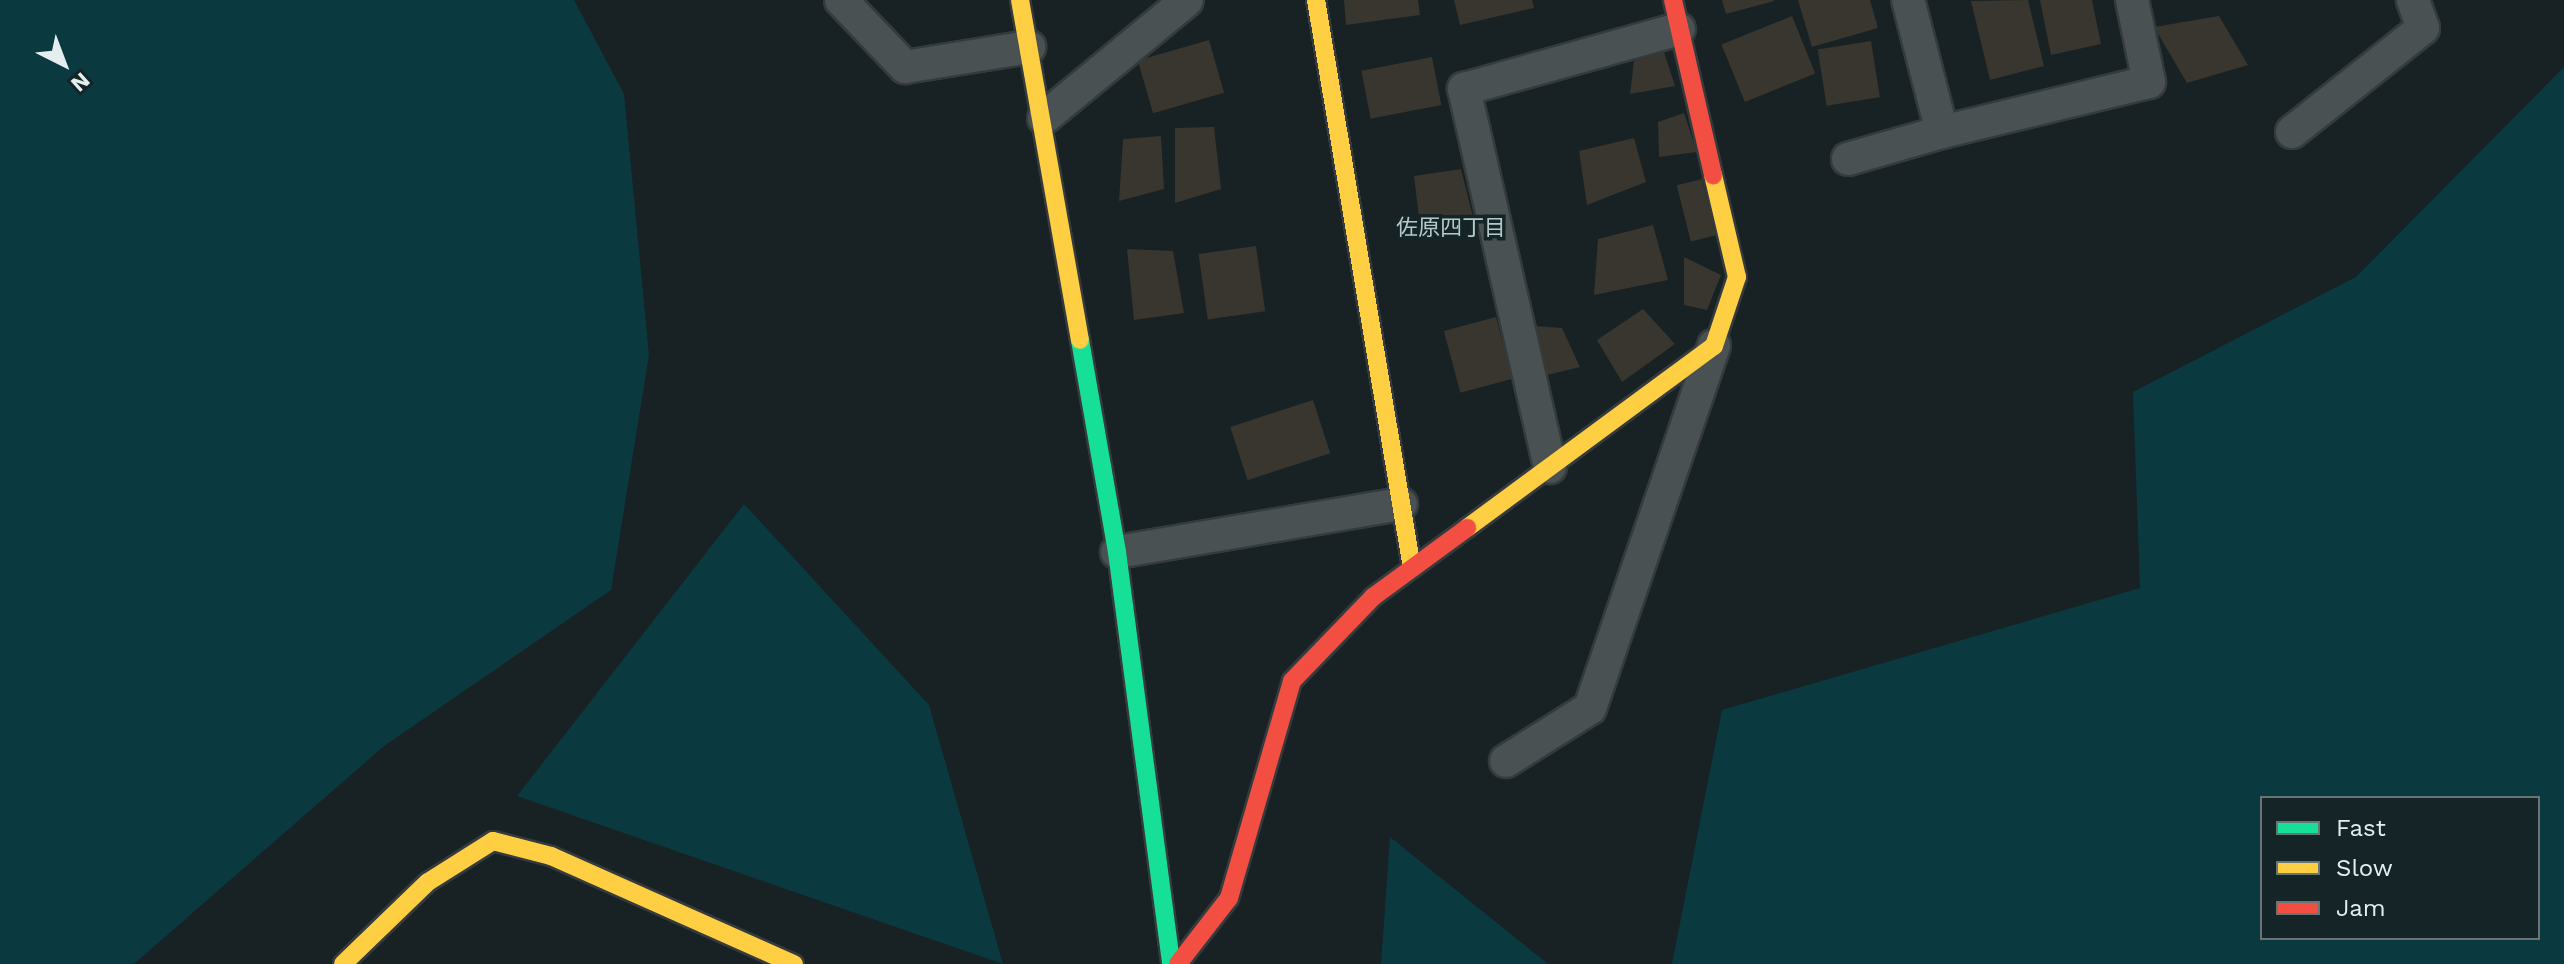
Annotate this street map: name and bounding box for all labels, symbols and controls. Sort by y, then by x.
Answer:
north arrow [24,24,104,104]
text: N [66,67,95,97]
district label: 佐原四丁目 [1396,215,1506,241]
legend [2260,796,2540,940]
text: Fast [2336,814,2386,842]
text: Slow [2336,854,2393,882]
text: Jam [2336,894,2386,922]

